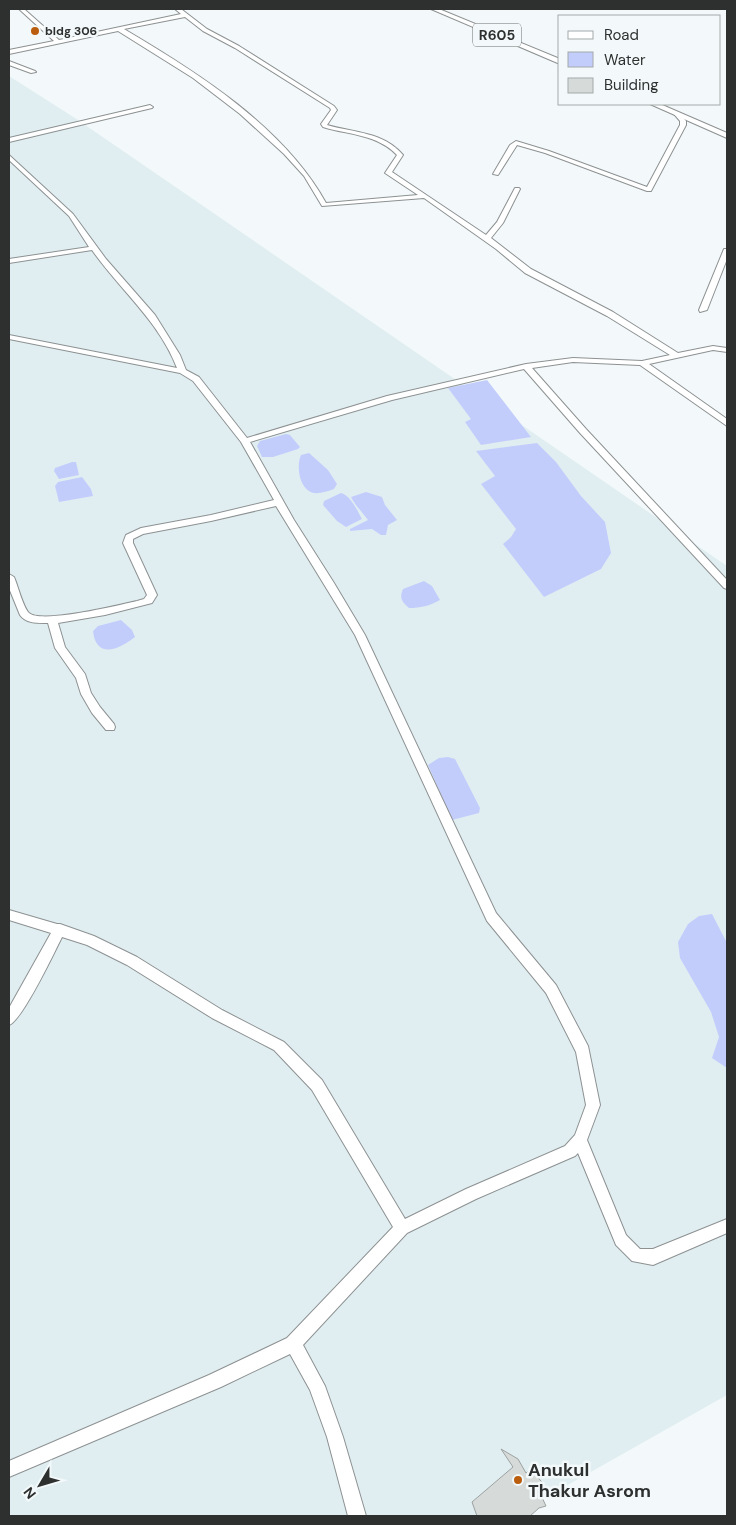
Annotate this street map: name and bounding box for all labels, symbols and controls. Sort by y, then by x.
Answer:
legend [558,15,721,105]
place label: bldg 306 [45,23,97,39]
road number: R605 [473,24,521,46]
marker: bldg 306 [29,25,41,37]
text: Road [604,25,639,45]
text: Water [604,50,646,70]
text: Building [604,75,659,95]
place label: Anukul Thakur Asrom [528,1458,651,1503]
north arrow [15,1460,65,1510]
marker: Anukul Thakur Asrom [512,1474,524,1486]
text: N [20,1483,40,1503]

